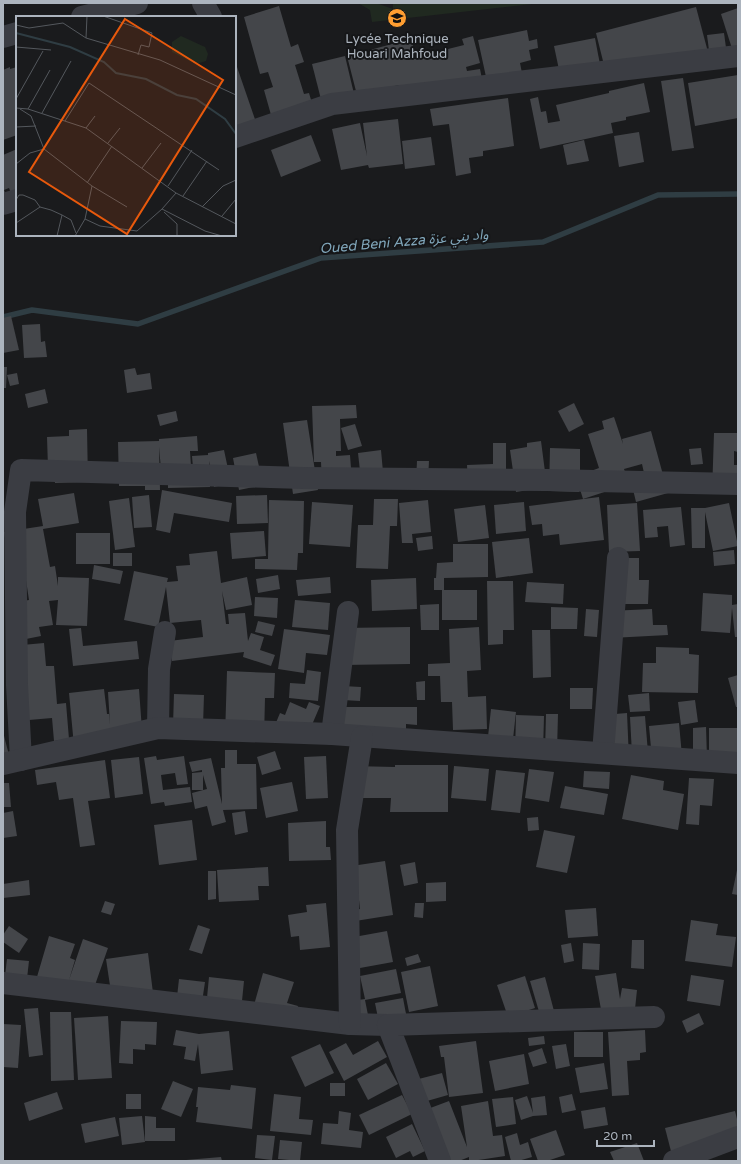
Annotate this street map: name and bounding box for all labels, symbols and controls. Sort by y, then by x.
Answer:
school or university icon: Lycée Technique Houari Mahfoud [386,7,408,29]
inset map [16,16,236,236]
place label: Lycée Technique Houari Mahfoud [345,31,449,62]
water label: Oued Beni Azza واد بني عزة [319,226,489,260]
scale bar [597,1122,654,1148]
text: 20 m [603,1129,632,1143]

